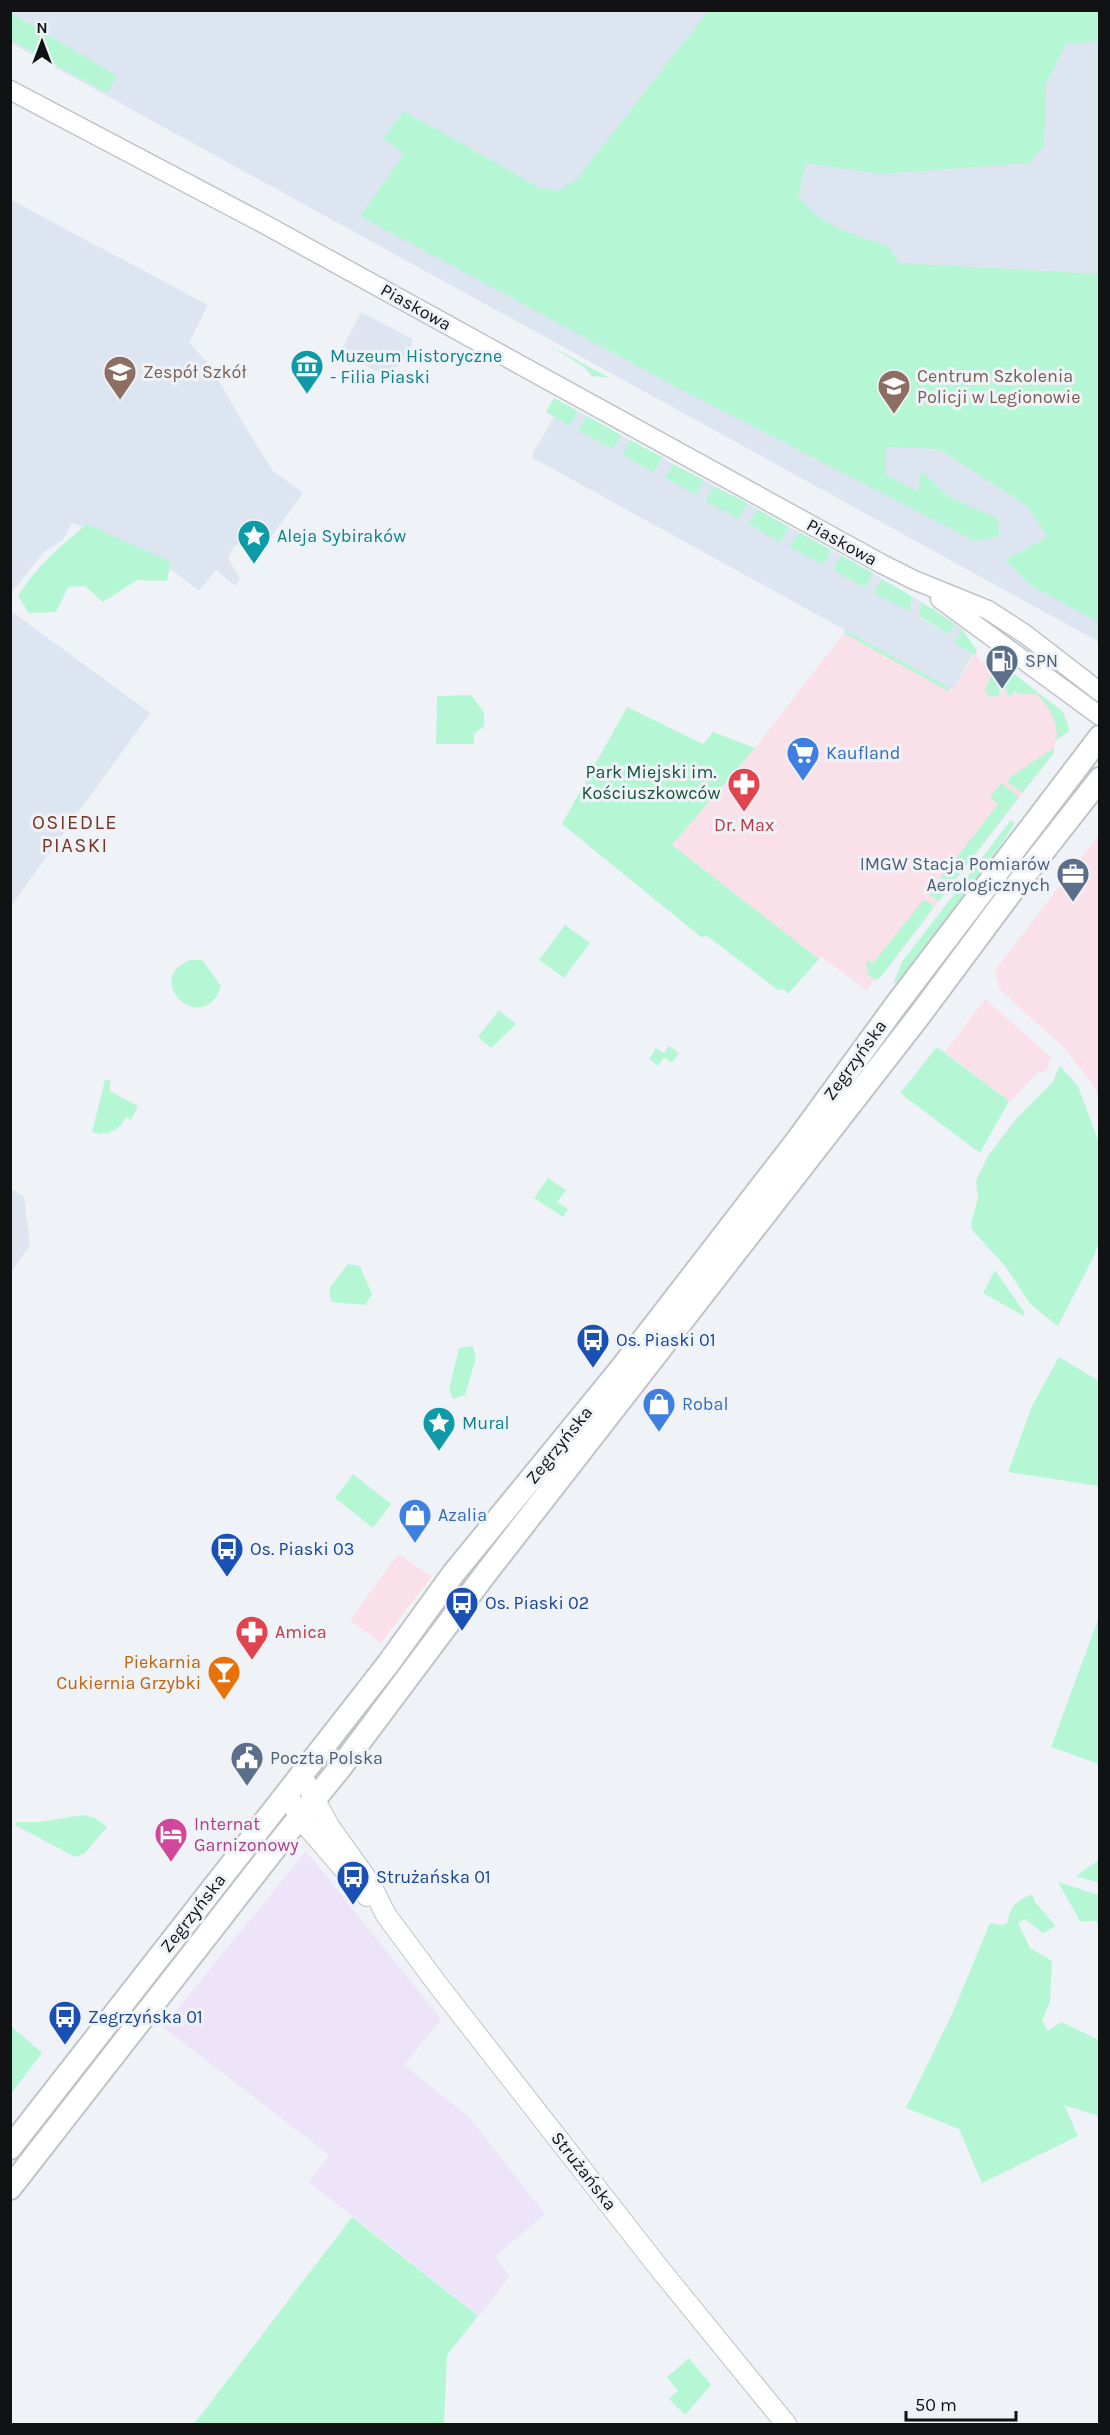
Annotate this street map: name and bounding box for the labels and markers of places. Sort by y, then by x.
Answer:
place label: Muzeum Historyczne - Filia Piaski [330,345,502,388]
museum icon: Muzeum Historyczne - Filia Piaski [289,348,325,395]
school or university icon: Zespół Szkół [102,354,138,401]
place label: Zespół Szkół [143,361,246,383]
place label: Centrum Szkolenia Policji w Legionowie [917,365,1080,408]
school or university icon: Centrum Szkolenia Policji w Legionowie [876,368,912,415]
place icon: Aleja Sybiraków [236,518,272,565]
place label: Aleja Sybiraków [277,525,406,547]
fuel station icon: SPN [984,643,1020,690]
place label: SPN [1025,650,1058,672]
supermarket icon: Kaufland [785,735,821,782]
place label: Kaufland [826,742,900,764]
pharmacy icon: Dr. Max [726,766,762,813]
place label: Dr. Max [714,814,774,836]
place label: IMGW Stacja Pomiarów Aerologicznych [860,853,1050,896]
office icon: IMGW Stacja Pomiarów Aerologicznych [1055,856,1091,903]
bus stop icon: Os. Piaski 01 [575,1322,611,1369]
place label: Os. Piaski 01 [616,1329,716,1351]
shop icon: Robal [641,1386,677,1433]
place label: Robal [682,1393,728,1415]
place icon: Mural [421,1405,457,1452]
place label: Mural [462,1412,510,1434]
shop icon: Azalia [397,1497,433,1544]
place label: Azalia [438,1504,487,1526]
bus stop icon: Os. Piaski 03 [209,1531,245,1578]
place label: Os. Piaski 03 [250,1538,354,1560]
bus stop icon: Os. Piaski 02 [444,1585,480,1632]
place label: Os. Piaski 02 [485,1592,589,1614]
pharmacy icon: Amica [234,1614,270,1661]
place label: Amica [275,1621,327,1643]
place label: Piekarnia Cukiernia Grzybki [56,1651,201,1694]
bar icon: Piekarnia Cukiernia Grzybki [206,1654,242,1701]
public building icon: Poczta Polska [229,1740,265,1787]
place label: Poczta Polska [270,1747,383,1769]
place label: Internat Garnizonowy [194,1813,299,1856]
hotel icon: Internat Garnizonowy [153,1816,189,1863]
bus stop icon: Strużańska 01 [335,1859,371,1906]
place label: Strużańska 01 [376,1866,491,1888]
bus stop icon: Zegrzyńska 01 [47,1999,83,2046]
place label: Zegrzyńska 01 [88,2006,203,2028]

